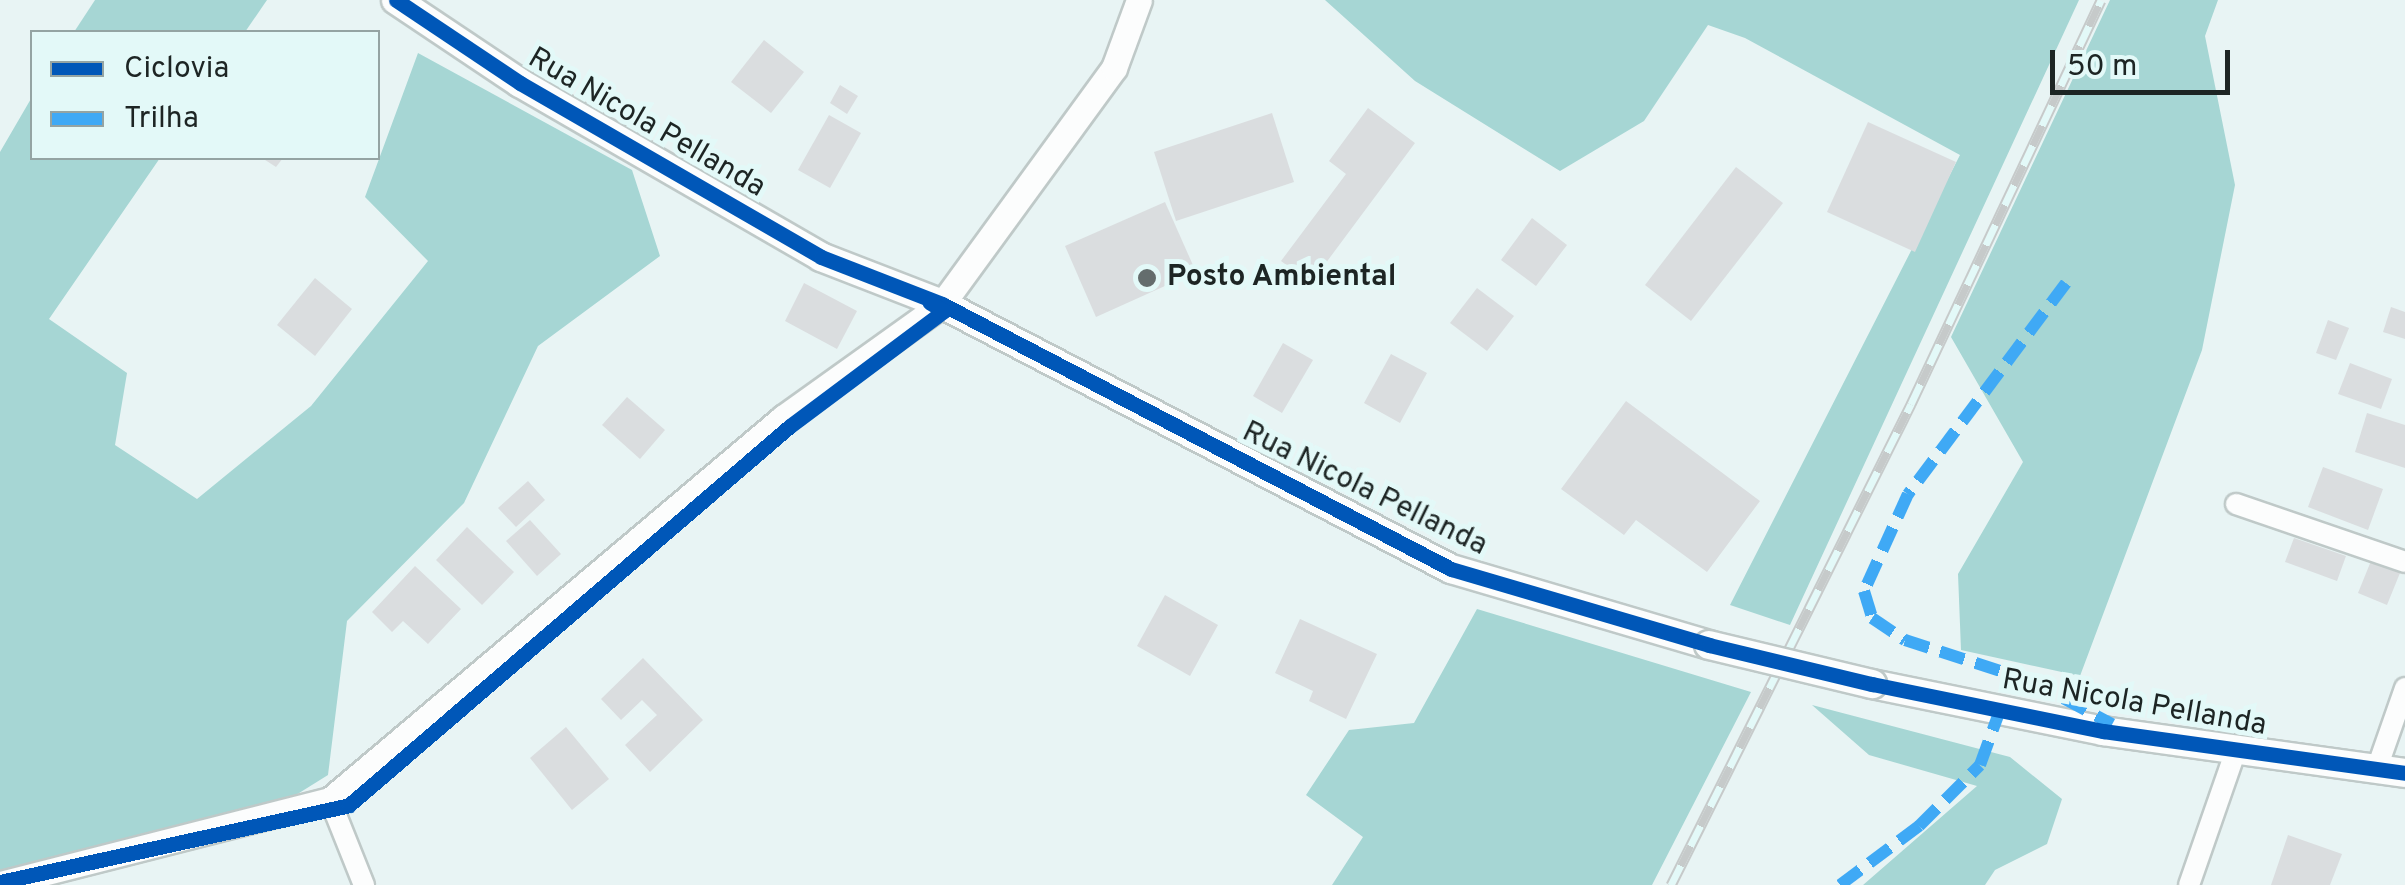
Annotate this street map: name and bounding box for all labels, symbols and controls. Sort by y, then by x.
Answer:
legend [30,30,380,160]
scale bar [2055,30,2235,92]
street label: Rua Nicola Pellanda [521,41,771,207]
text: 50 m [2067,49,2137,86]
text: Ciclovia [124,51,229,88]
text: Trilha [124,101,199,138]
place label: Posto Ambiental [1167,260,1398,296]
marker: Posto Ambiental [1136,267,1158,289]
street label: Rua Nicola Pellanda [1236,415,1492,565]
street label: Rua Nicola Pellanda [1999,663,2269,745]

